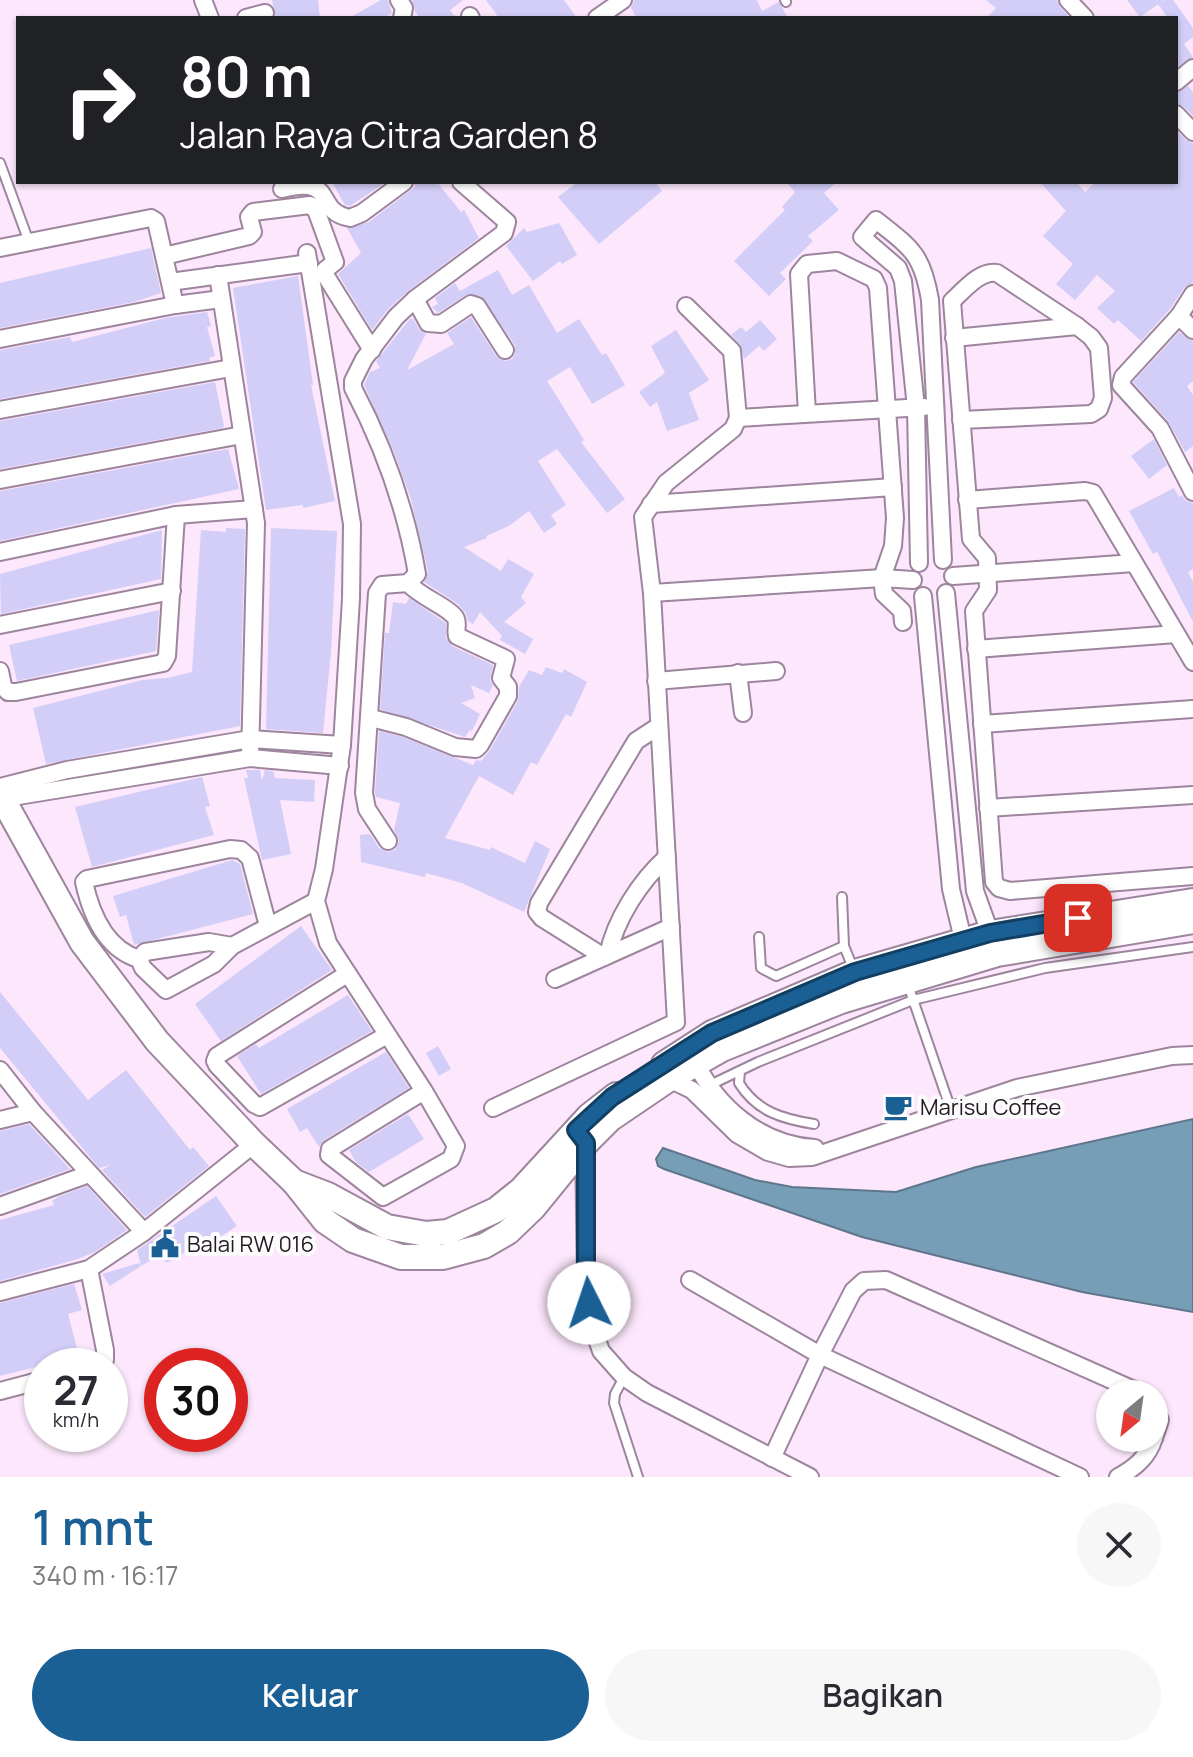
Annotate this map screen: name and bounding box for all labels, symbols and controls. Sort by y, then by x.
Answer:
text: 80 m [180,37,313,114]
icon: right [48,48,152,152]
text: Jalan Raya Citra Garden 8 [180,110,598,159]
pin [1044,884,1112,952]
icon: arrive [1056,896,1100,940]
cafe icon: Marisu Coffee [883,1092,913,1122]
place label: Marisu Coffee [920,1092,1062,1122]
public building icon: Balai RW 016 [150,1229,180,1259]
place label: Balai RW 016 [187,1229,314,1259]
position arrow [547,1261,631,1345]
speed limit sign: 30 [144,1348,248,1452]
text: 27 [53,1362,99,1417]
north arrow [1096,1380,1168,1452]
map controls [1096,1380,1168,1452]
text: km/h [53,1406,99,1433]
text: 1 mnt [32,1494,154,1559]
button: close [1077,1503,1161,1587]
text: 340 m · 16:17 [32,1557,178,1593]
button: Keluar [32,1649,589,1741]
button: Bagikan [605,1649,1161,1741]

